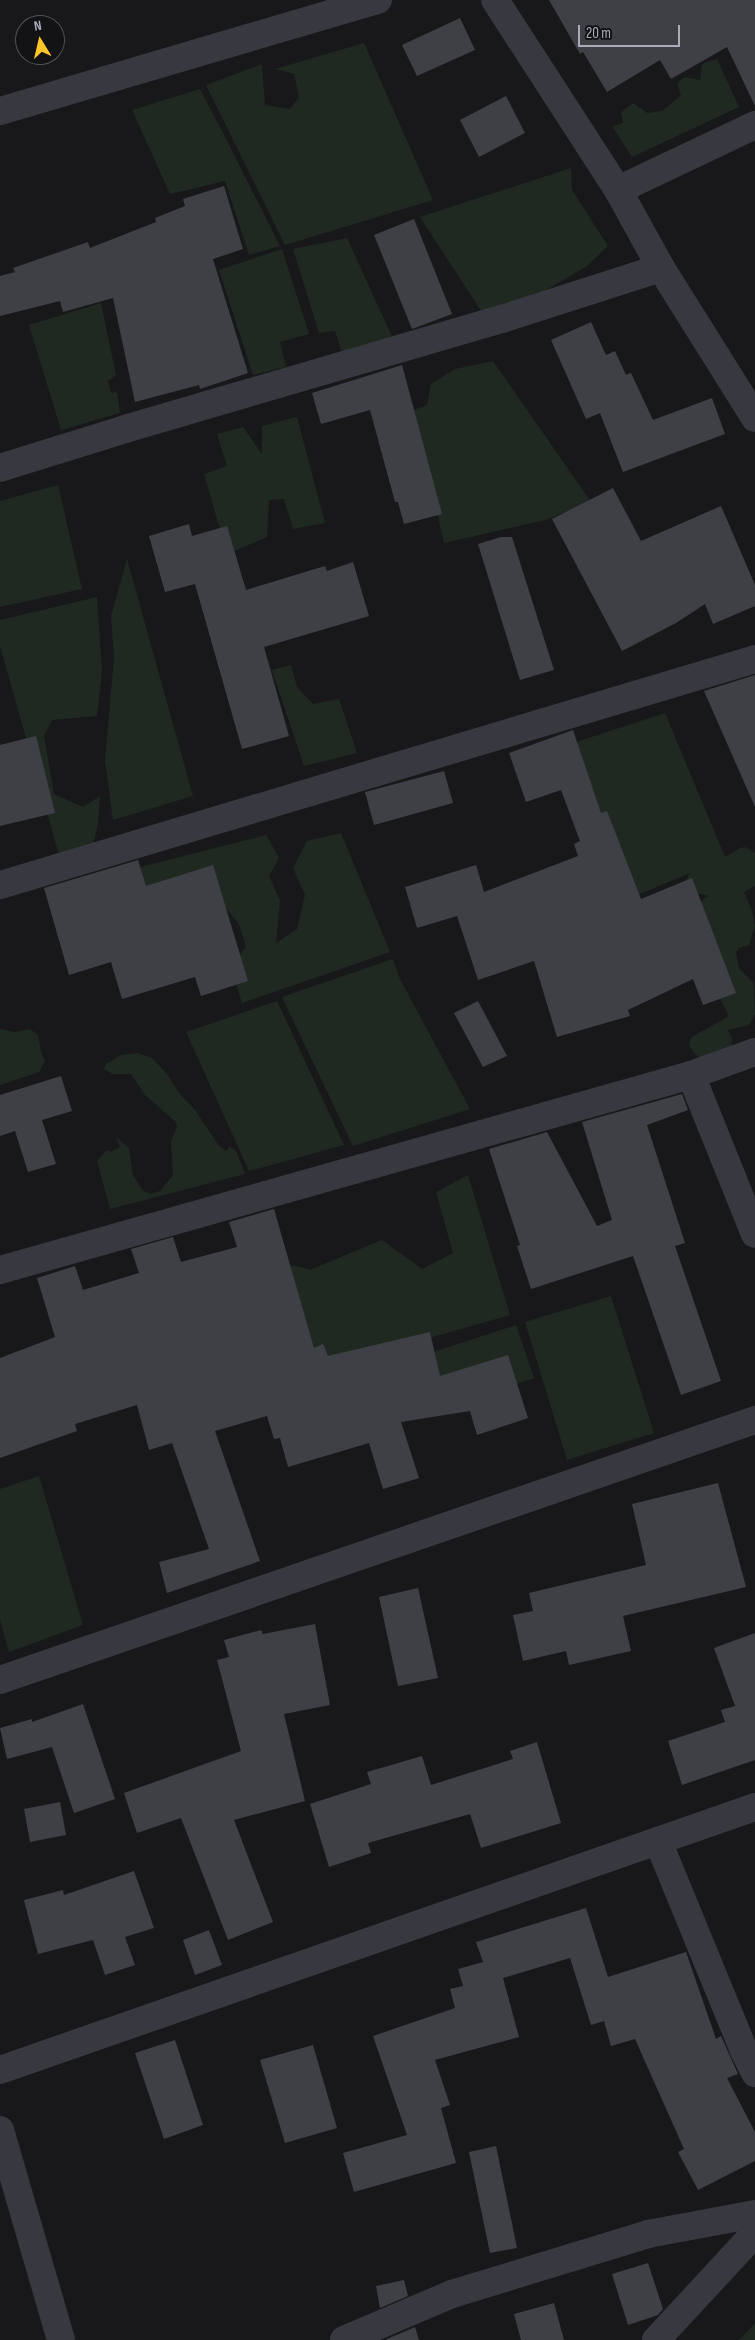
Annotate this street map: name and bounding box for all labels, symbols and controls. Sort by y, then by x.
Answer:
north arrow [15,15,65,65]
scale bar [580,15,682,47]
text: N [33,17,43,35]
text: 20 m [586,24,611,43]

